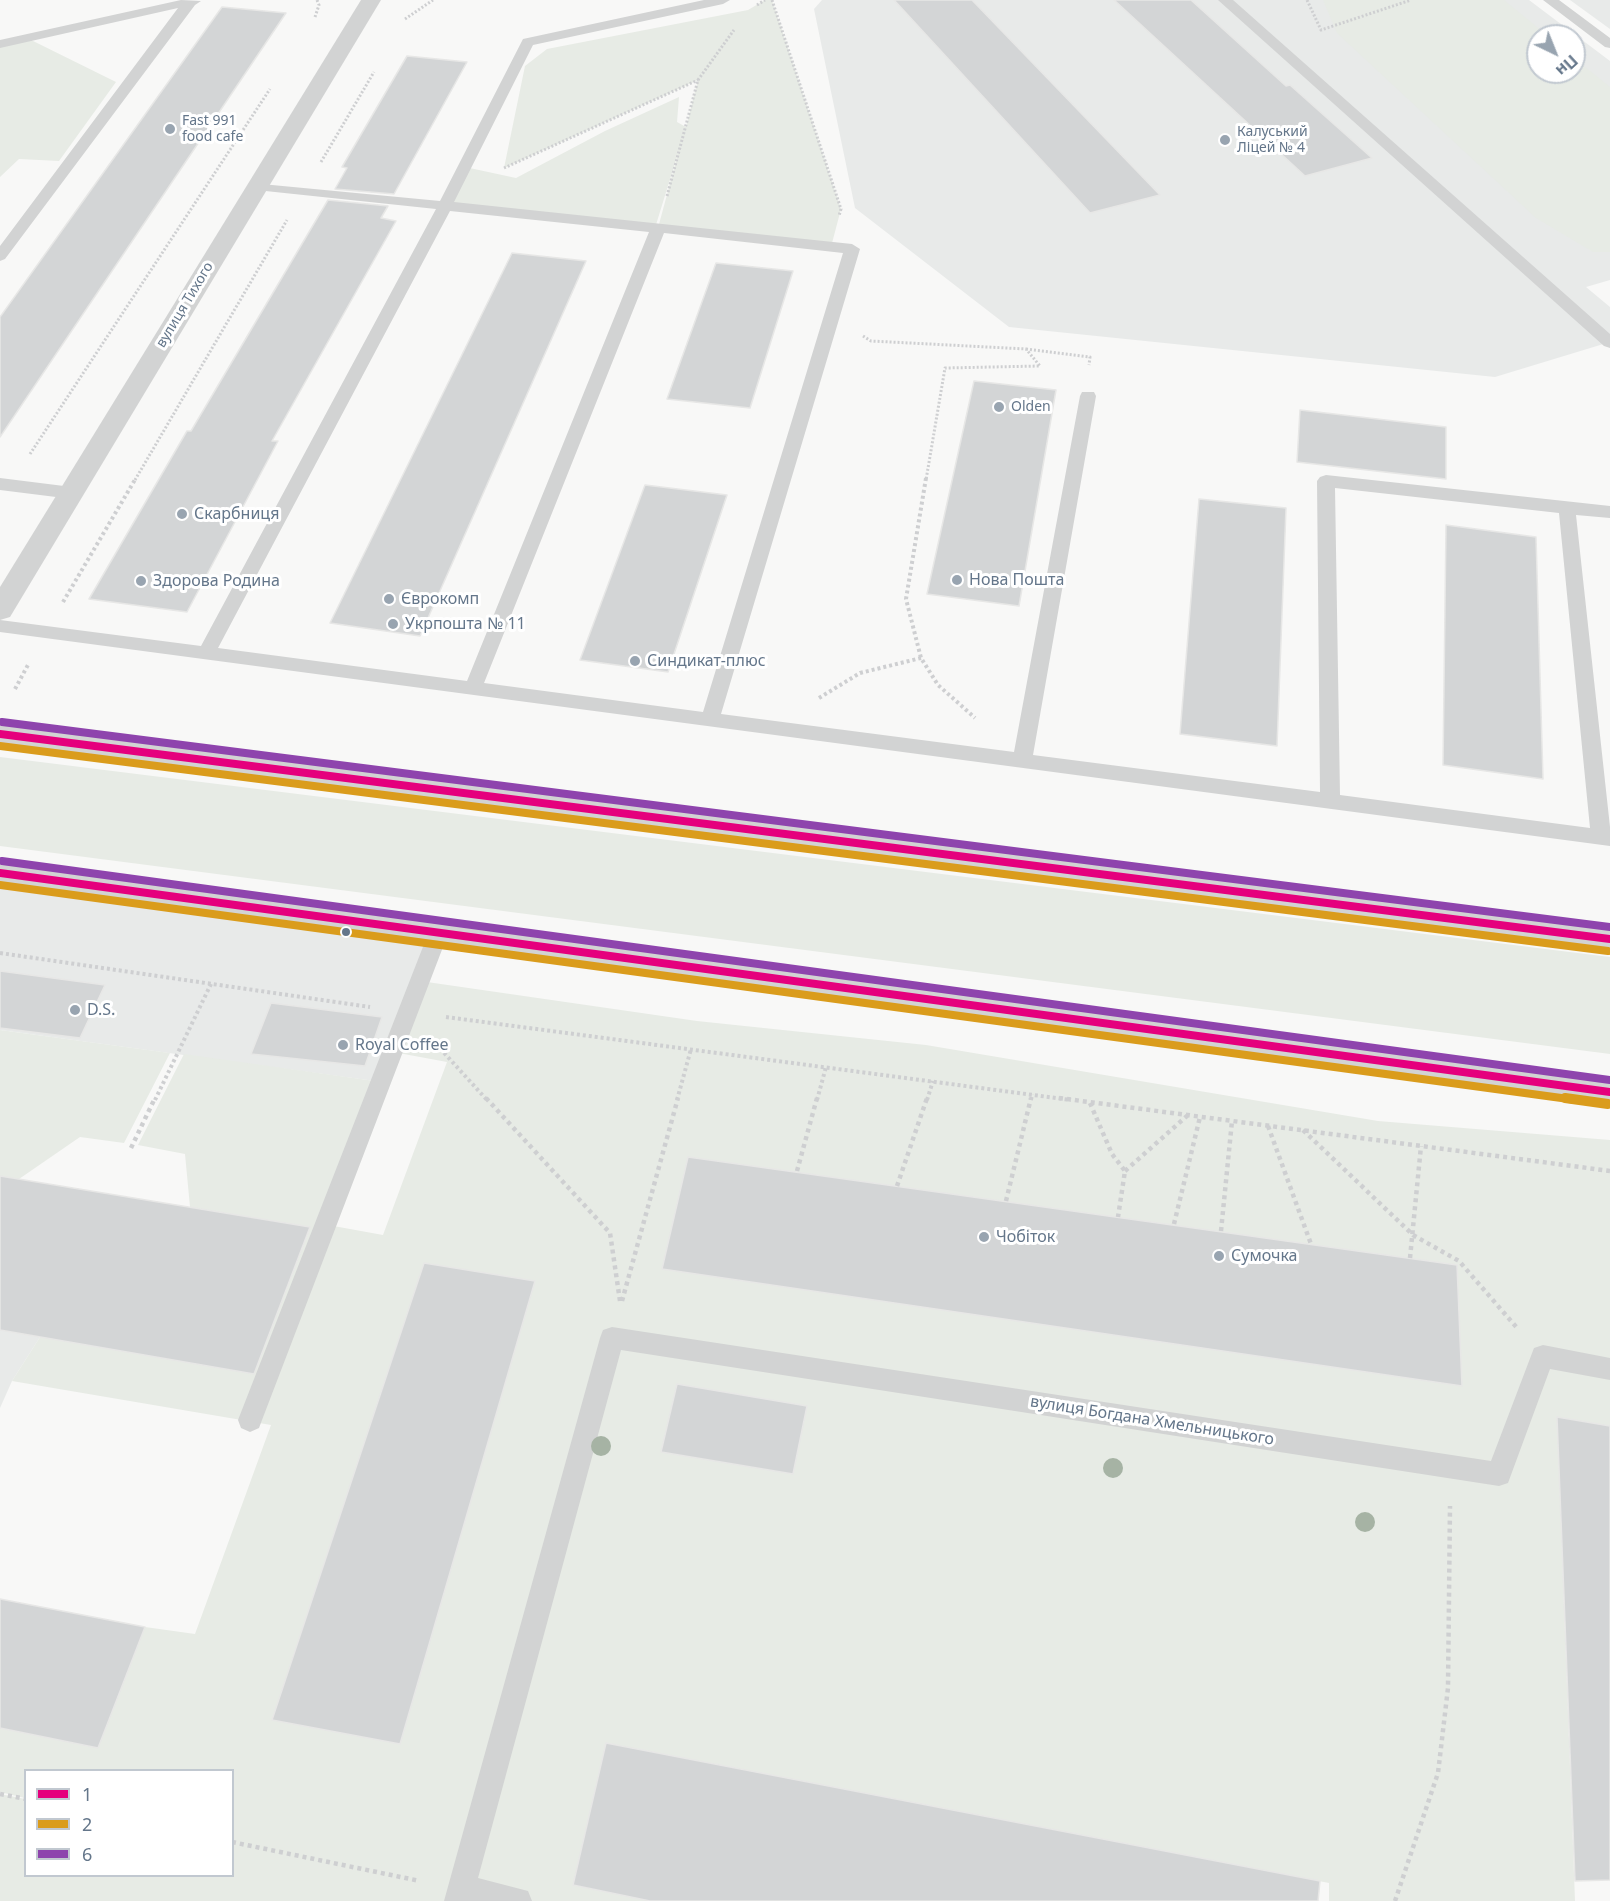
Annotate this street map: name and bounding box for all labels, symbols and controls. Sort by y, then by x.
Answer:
north arrow [1526,24,1586,84]
text: Пн [1551,50,1583,81]
place label: Fast 991 food cafe [182,113,243,146]
marker: Fast 991 food cafe [163,122,177,136]
place label: Калуський Ліцей № 4 [1237,124,1308,156]
marker: Калуський Ліцей № 4 [1218,133,1232,147]
street label: вулиця Тихого [153,259,217,351]
place label: Olden [1011,399,1051,415]
marker: Olden [992,400,1006,414]
place label: Скарбниця [194,504,279,524]
marker: Скарбниця [175,507,189,521]
place label: Нова Пошта [969,570,1064,590]
place label: Здорова Родина [153,571,280,591]
marker: Нова Пошта [950,573,964,587]
marker: Здорова Родина [134,574,148,588]
place label: Єврокомп [401,589,479,609]
marker: Єврокомп [382,592,396,606]
place label: Укрпошта № 11 [405,614,526,634]
marker: Укрпошта № 11 [386,617,400,631]
place label: Синдикат-плюс [647,651,766,671]
marker: Синдикат-плюс [628,654,642,668]
unlabelled marker [340,926,352,938]
place label: D.S. [87,1000,115,1020]
marker: D.S. [68,1003,82,1017]
place label: Royal Coffee [355,1035,449,1055]
marker: Royal Coffee [336,1038,350,1052]
place label: Чобіток [996,1227,1055,1247]
marker: Чобіток [977,1230,991,1244]
place label: Сумочка [1231,1246,1298,1266]
marker: Сумочка [1212,1249,1226,1263]
street label: вулиця Богдана Хмельницького [1029,1392,1275,1450]
legend [24,1769,234,1877]
text: 1 [82,1782,92,1806]
text: 2 [82,1812,92,1836]
text: 6 [82,1842,92,1866]

